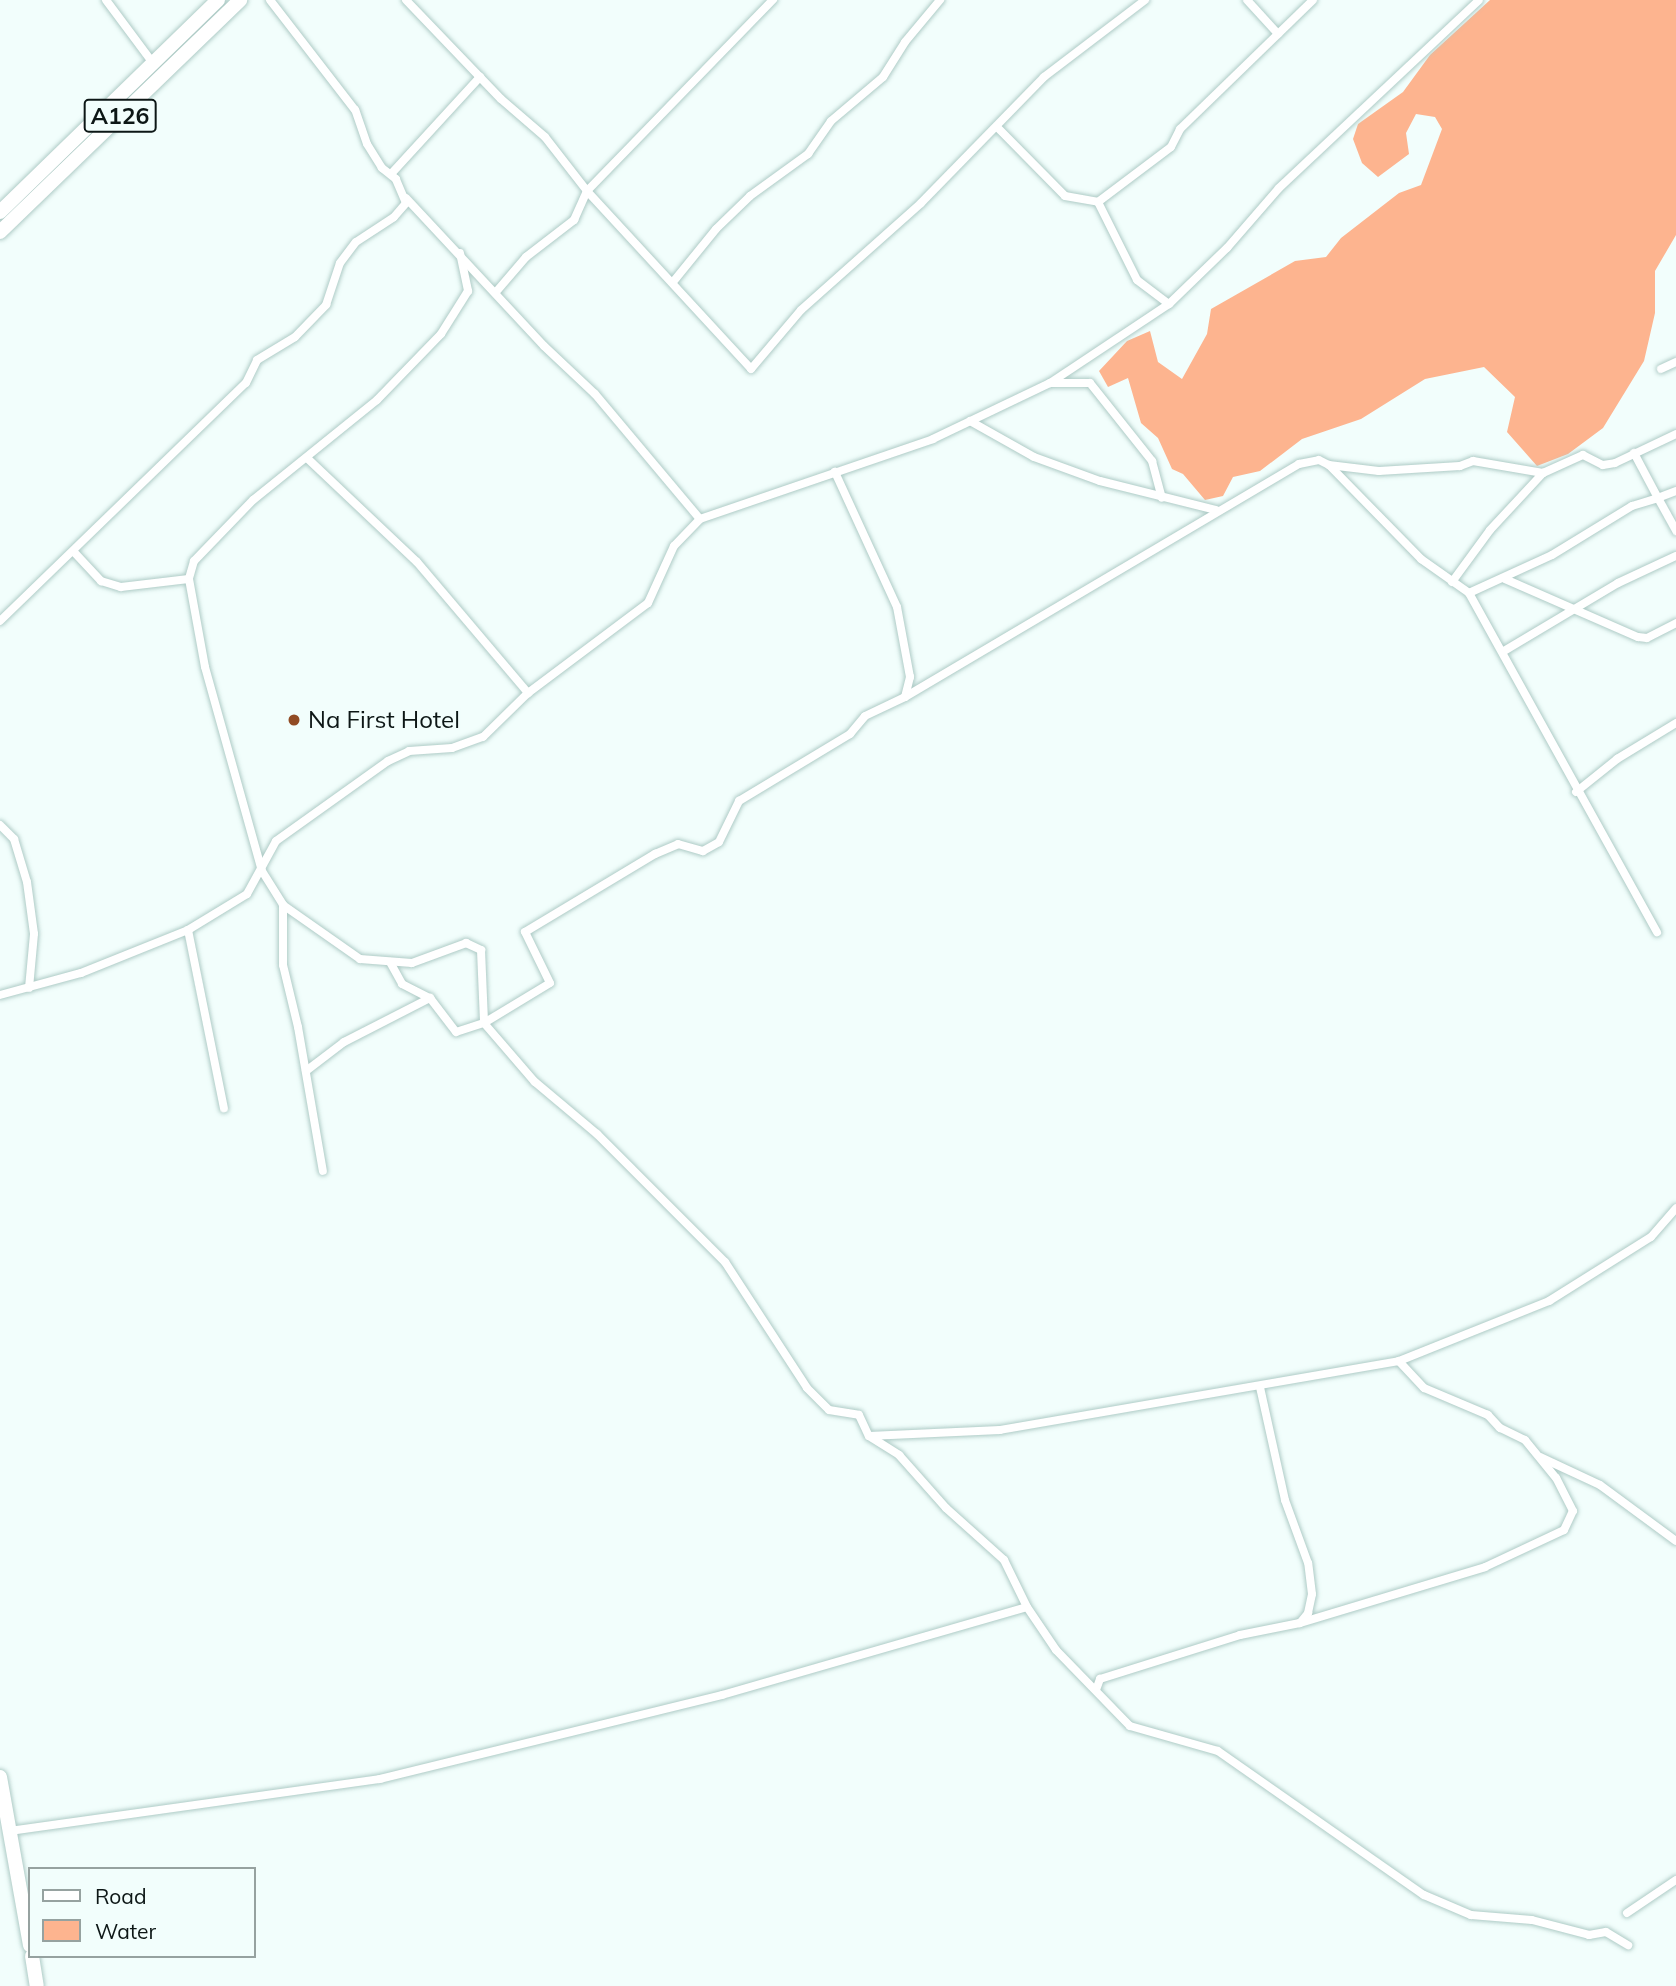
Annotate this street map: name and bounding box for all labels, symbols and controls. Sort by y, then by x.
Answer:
road number: A126 [83,97,157,136]
place label: Na First Hotel [308,706,460,734]
marker: Na First Hotel [286,712,302,728]
legend [28,1867,256,1958]
text: Road [95,1883,146,1909]
text: Water [95,1918,156,1944]

